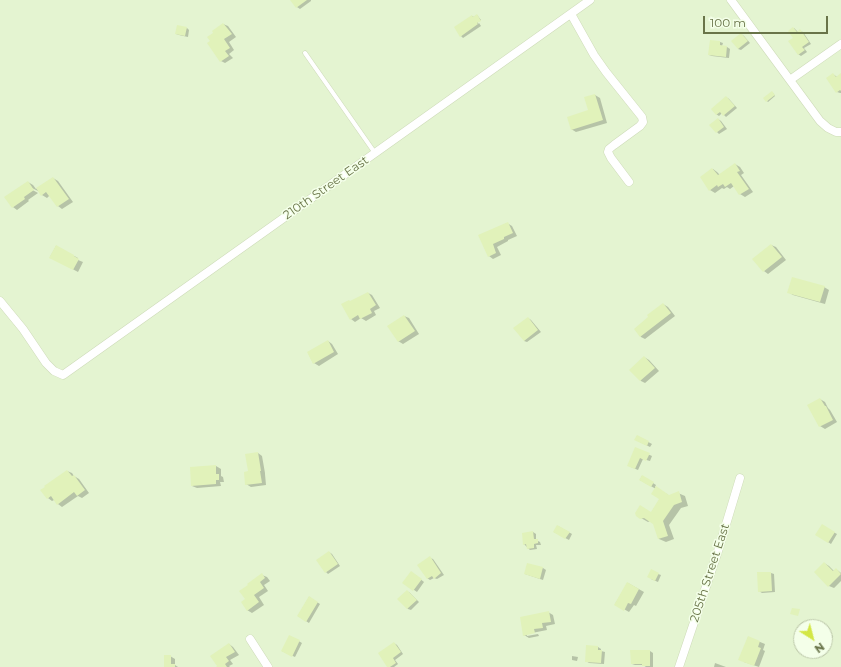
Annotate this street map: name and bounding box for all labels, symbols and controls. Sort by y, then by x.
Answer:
scale bar [705,8,830,34]
text: 100 m [710,15,746,30]
street label: 210th Street East [281,153,371,223]
street label: 205th Street East [687,522,733,624]
north arrow [793,619,833,659]
text: N [812,640,827,656]

